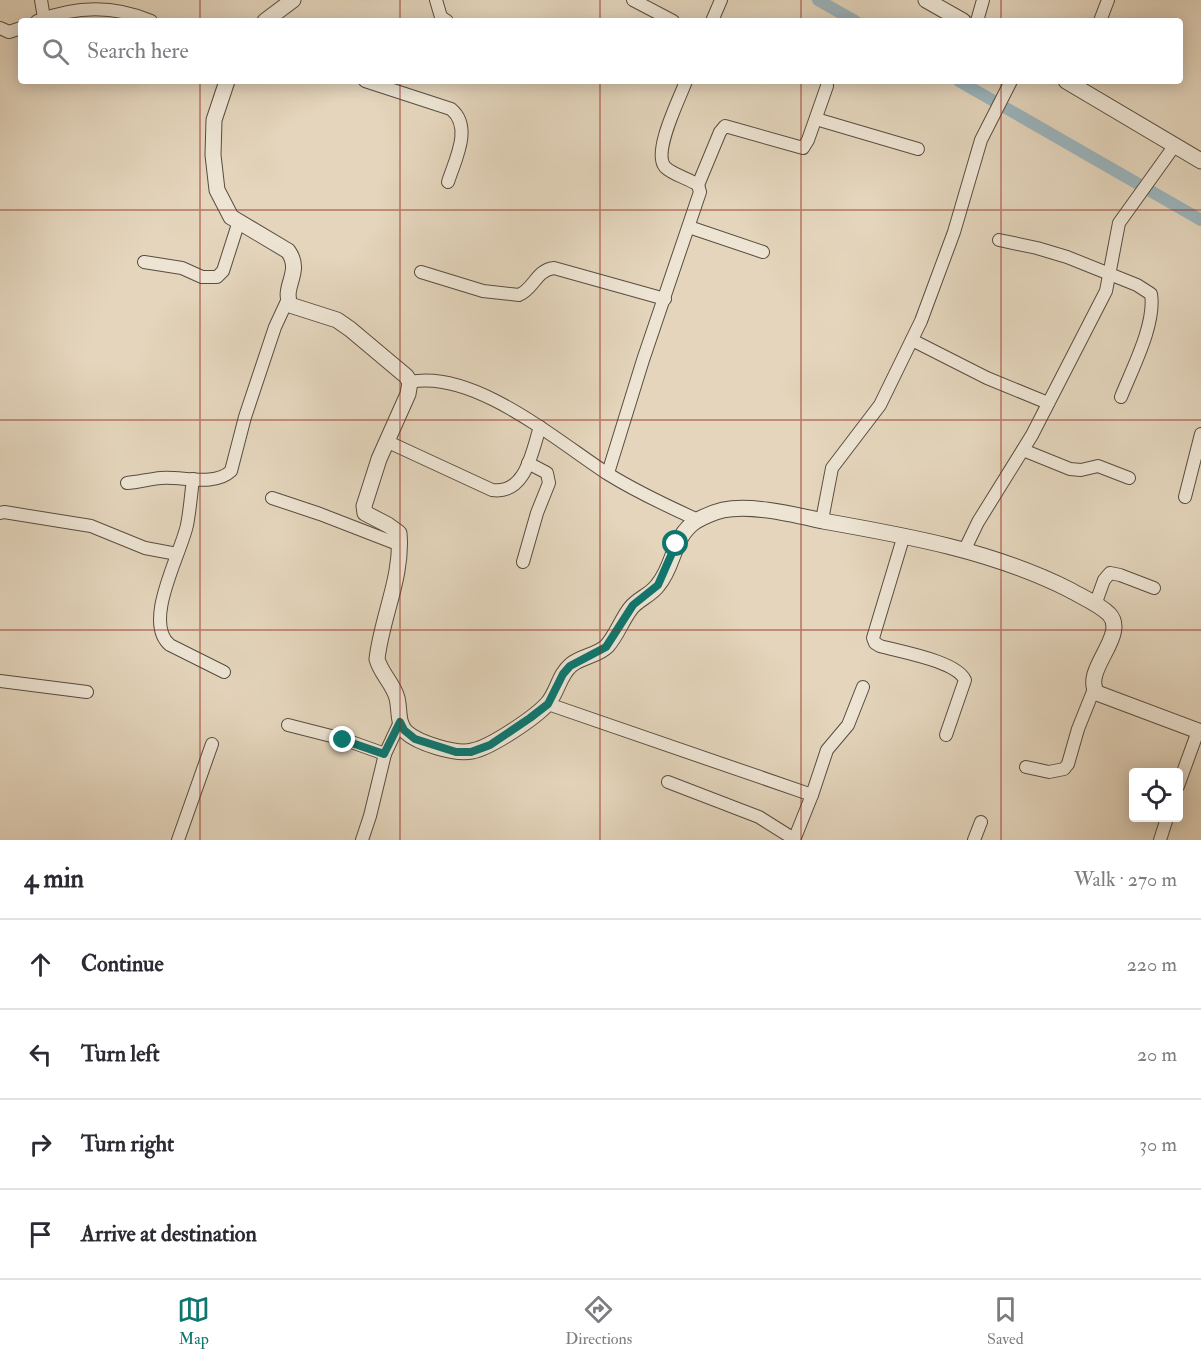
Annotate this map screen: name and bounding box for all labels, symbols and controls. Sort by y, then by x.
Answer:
search box [18,18,1183,84]
icon: search [39,35,72,68]
text: Search here [87,37,189,65]
route start [662,530,688,556]
route end [329,726,355,752]
map controls [1129,768,1183,822]
button: locate [1129,768,1183,822]
text: 4 min [24,863,84,895]
text: Walk · 270 m [1074,867,1177,892]
icon: ahead [24,948,57,981]
text: Continue [81,950,164,978]
text: 220 m [1127,952,1177,977]
icon: left [24,1038,57,1071]
text: Turn left [81,1040,160,1068]
text: 20 m [1137,1042,1177,1067]
icon: right [24,1128,57,1161]
text: Turn right [81,1130,174,1158]
text: 30 m [1139,1132,1177,1157]
icon: arrive [24,1218,57,1251]
text: Arrive at destination [81,1220,257,1248]
tab: Map [177,1293,210,1349]
tab: Directions [565,1293,632,1349]
tab: Saved [987,1293,1024,1349]

